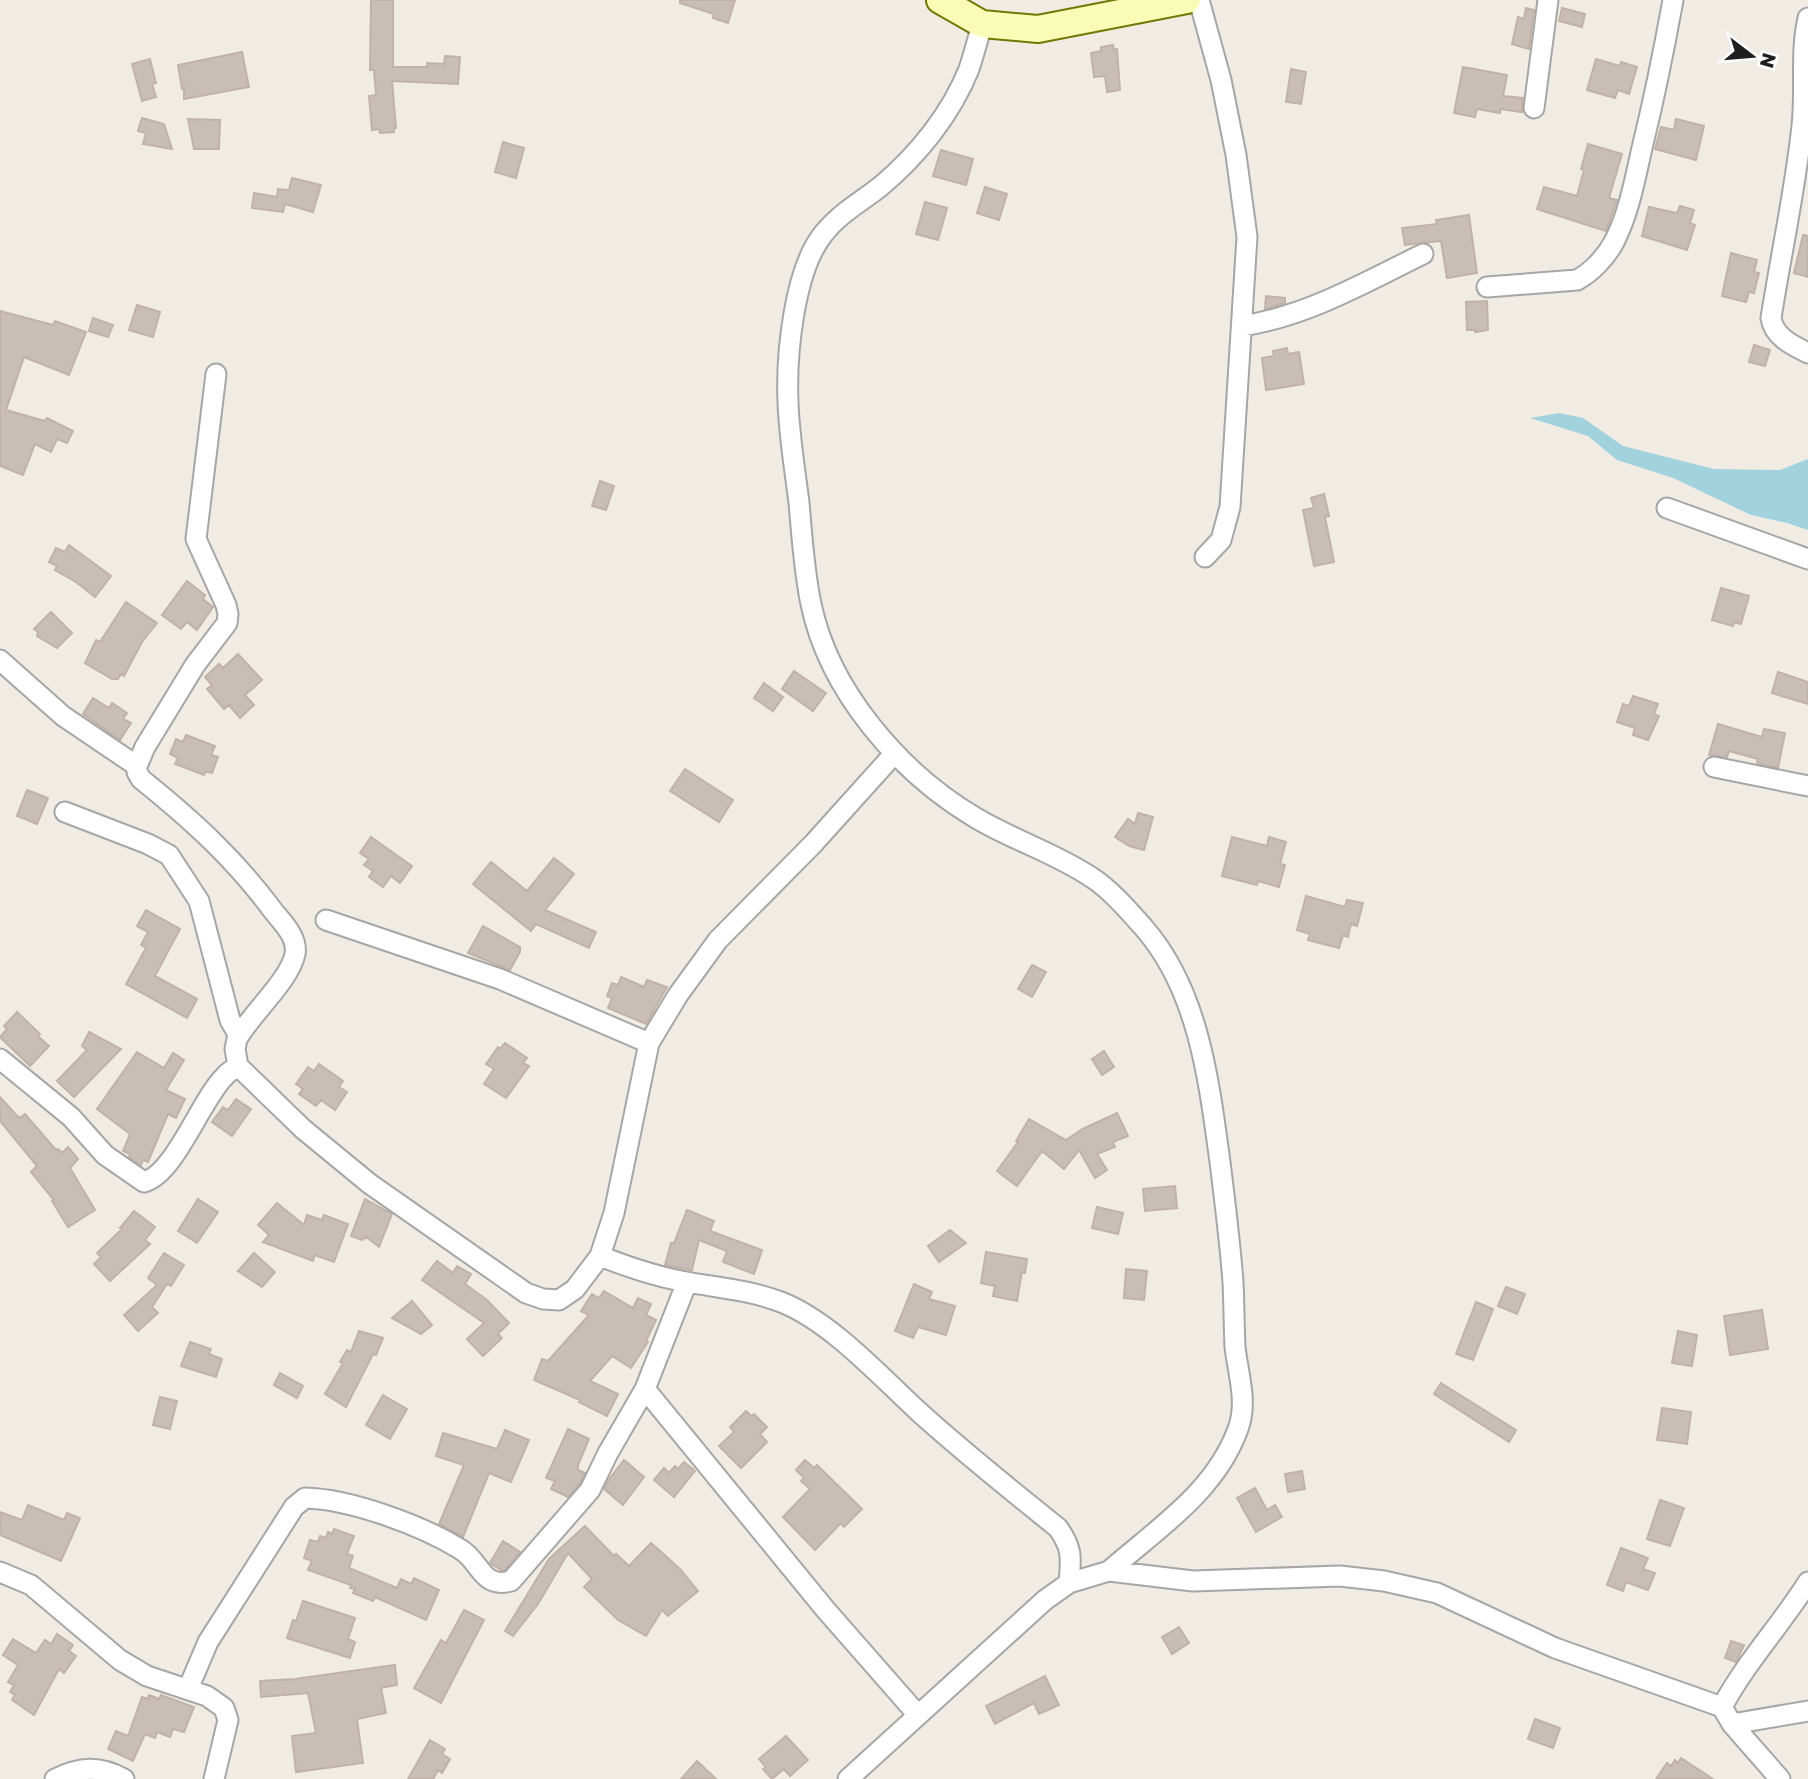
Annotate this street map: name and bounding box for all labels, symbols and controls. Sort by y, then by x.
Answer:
north arrow [1717,21,1787,91]
text: N [1756,51,1782,71]

